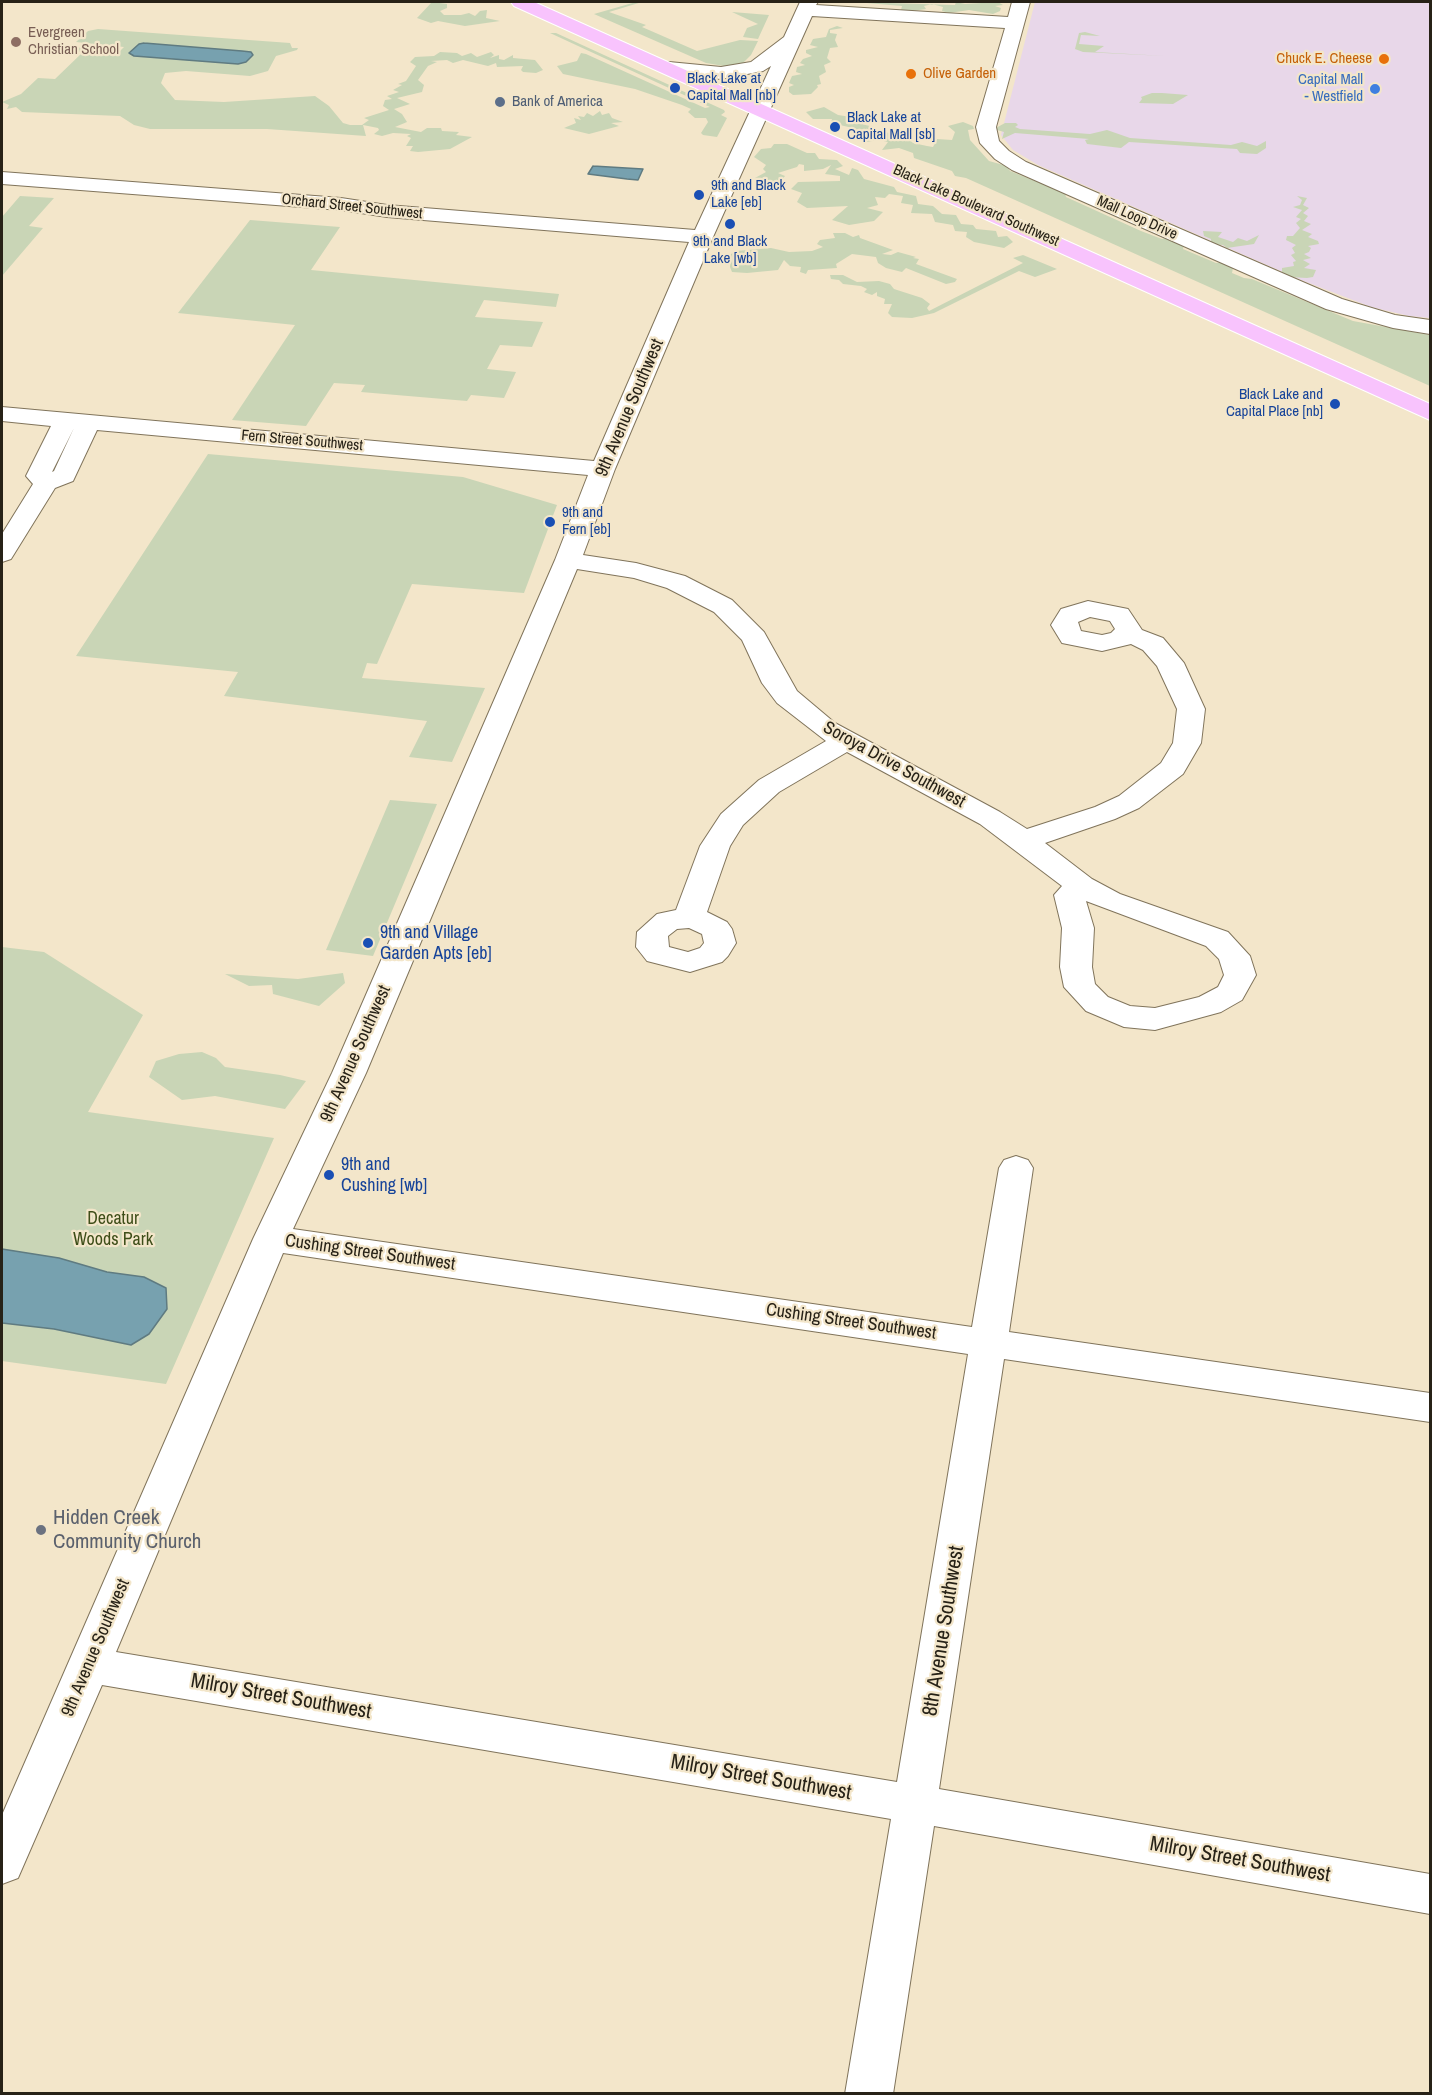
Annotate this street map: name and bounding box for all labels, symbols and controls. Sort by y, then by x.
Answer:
place label: Evergreen Christian School [28,24,119,59]
marker: Evergreen Christian School [9,35,23,49]
place label: Chuck E. Cheese [1276,50,1372,68]
marker: Chuck E. Cheese [1377,52,1391,66]
place label: Olive Garden [923,65,996,83]
marker: Olive Garden [904,67,918,81]
place label: Black Lake at Capital Mall [nb] [687,70,776,105]
place label: Capital Mall - Westfield [1298,71,1363,106]
marker: Black Lake at Capital Mall [nb] [668,81,682,95]
marker: Capital Mall - Westfield [1368,82,1382,96]
place label: Bank of America [512,93,603,111]
marker: Bank of America [493,95,507,109]
place label: Black Lake at Capital Mall [sb] [847,109,935,144]
marker: Black Lake at Capital Mall [sb] [828,120,842,134]
street label: Black Lake Boulevard Southwest [890,161,1062,251]
place label: 9th and Black Lake [eb] [711,177,786,212]
marker: 9th and Black Lake [eb] [692,188,706,202]
street label: Orchard Street Southwest [281,191,423,223]
street label: Mall Loop Drive [1094,192,1180,244]
marker: 9th and Black Lake [wb] [723,217,737,231]
place label: 9th and Black Lake [wb] [693,233,767,268]
street label: 9th Avenue Southwest [591,336,669,480]
place label: Black Lake and Capital Place [nb] [1226,386,1323,421]
marker: Black Lake and Capital Place [nb] [1328,397,1342,411]
street label: Fern Street Southwest [241,427,363,455]
place label: 9th and Fern [eb] [562,504,611,539]
marker: 9th and Fern [eb] [543,515,557,529]
street label: Soroya Drive Southwest [819,717,969,813]
place label: 9th and Village Garden Apts [eb] [380,922,492,964]
marker: 9th and Village Garden Apts [eb] [361,936,375,950]
street label: 9th Avenue Southwest [316,982,396,1126]
place label: 9th and Cushing [wb] [341,1154,427,1196]
marker: 9th and Cushing [wb] [322,1168,336,1182]
park label: Decatur Woods Park [73,1208,153,1250]
street label: Cushing Street Southwest [284,1230,456,1276]
street label: Cushing Street Southwest [765,1299,937,1345]
place label: Hidden Creek Community Church [53,1505,201,1555]
marker: Hidden Creek Community Church [34,1523,48,1537]
street label: 8th Avenue Southwest [918,1544,970,1718]
street label: 9th Avenue Southwest [57,1576,135,1720]
street label: Milroy Street Southwest [189,1669,373,1725]
street label: Milroy Street Southwest [669,1750,853,1806]
street label: Milroy Street Southwest [1148,1832,1332,1888]

